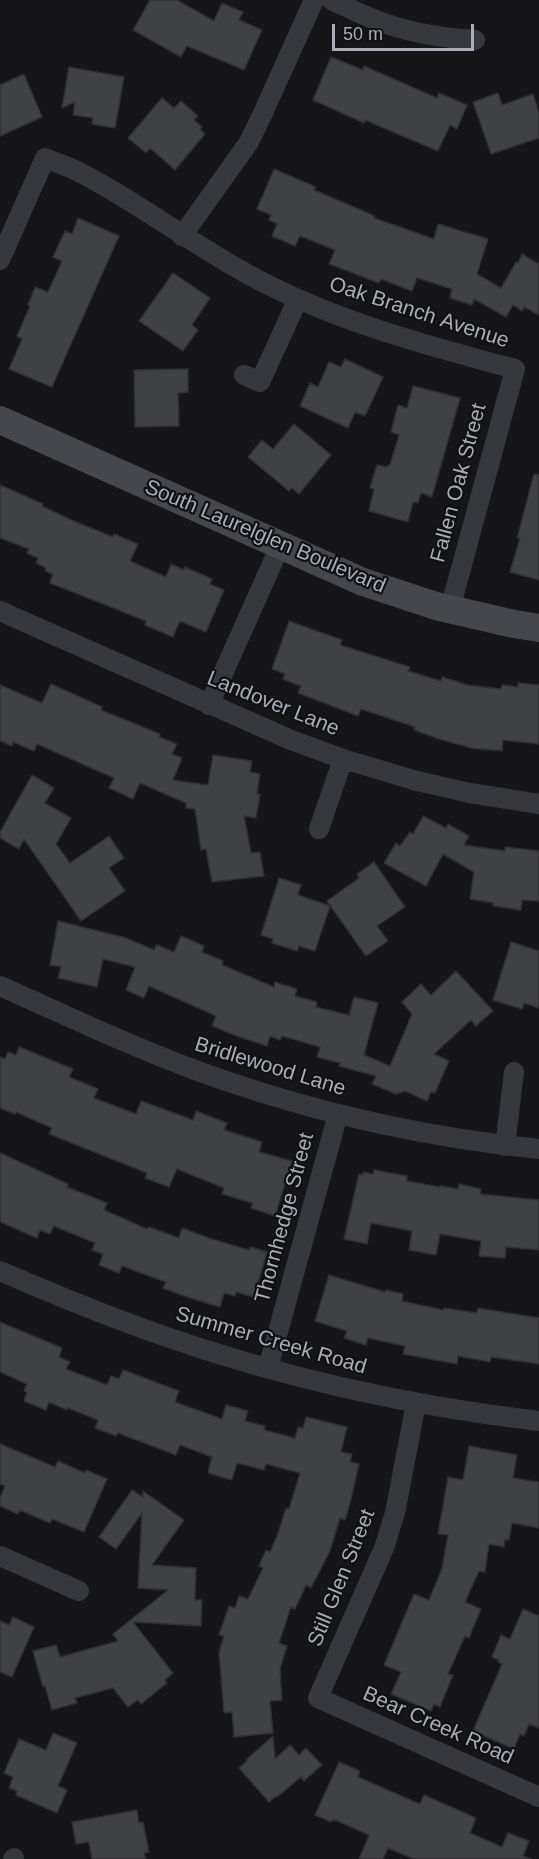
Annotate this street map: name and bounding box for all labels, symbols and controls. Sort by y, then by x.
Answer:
scale bar [335,12,478,50]
text: 50 m [343,24,383,44]
street label: Oak Branch Avenue [326,272,512,354]
street label: Fallen Oak Street [426,401,492,565]
street label: South Laurelglen Boulevard [141,475,389,599]
street label: Landover Lane [203,666,343,742]
street label: Bridlewood Lane [192,1032,348,1102]
street label: Thornhedge Street [250,1130,320,1306]
street label: Summer Creek Road [173,1302,369,1380]
street label: Still Glen Street [303,1506,381,1650]
street label: Bear Creek Road [359,1681,517,1771]

